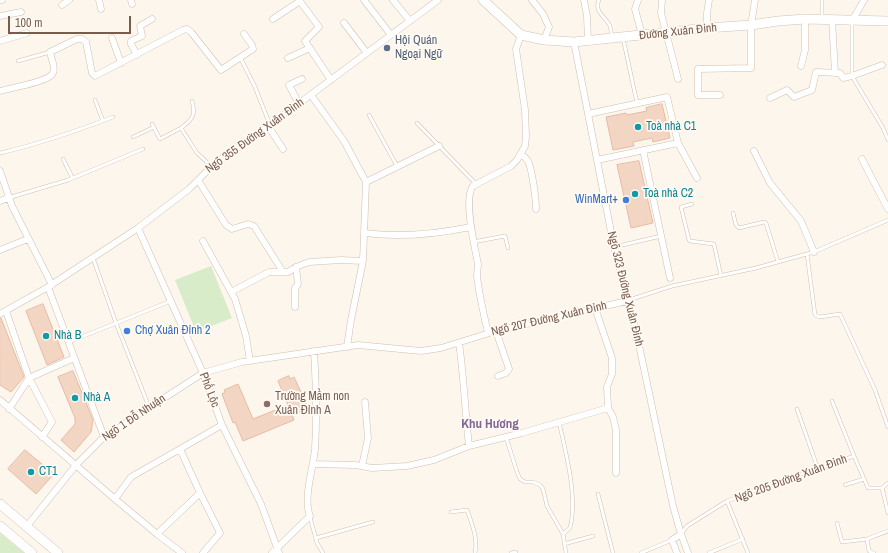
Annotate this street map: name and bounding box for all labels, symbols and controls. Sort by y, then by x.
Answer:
scale bar [10,8,133,34]
text: 100 m [15,15,42,31]
street label: Đường Xuân Đỉnh [638,21,718,43]
place label: Hội Quán Ngoại Ngữ [395,34,442,62]
marker: Hội Quán Ngoại Ngữ [382,43,392,53]
street label: Ngõ 355 Đường Xuân Đỉnh [203,95,307,177]
place label: Toà nhà C1 [646,120,696,134]
marker: Toà nhà C1 [633,122,643,132]
place label: Toà nhà C2 [643,187,693,201]
marker: Toà nhà C2 [630,189,640,199]
place label: WinMart+ [575,193,618,207]
marker: WinMart+ [621,195,631,205]
street label: Ngõ 323 Đường Xuân Đỉnh [604,230,646,348]
street label: Ngõ 207 Đường Xuân Đỉnh [490,299,608,339]
place label: Chợ Xuân Đỉnh 2 [135,324,210,338]
marker: Chợ Xuân Đỉnh 2 [122,326,132,336]
place label: Nhà B [54,329,81,343]
marker: Nhà B [41,331,51,341]
street label: Phố Lộc [196,371,222,409]
place label: Trường Mầm non Xuân Đỉnh A [275,390,350,418]
place label: Nhà A [83,391,110,405]
street label: Ngõ 1 Đỗ Nhuận [100,392,168,444]
marker: Nhà A [70,393,80,403]
marker: Trường Mầm non Xuân Đỉnh A [262,399,272,409]
district label: Khu Hương [461,417,519,433]
street label: Ngõ 205 Đường Xuân Đỉnh [733,452,849,506]
place label: CT1 [39,465,58,479]
marker: CT1 [26,467,36,477]

